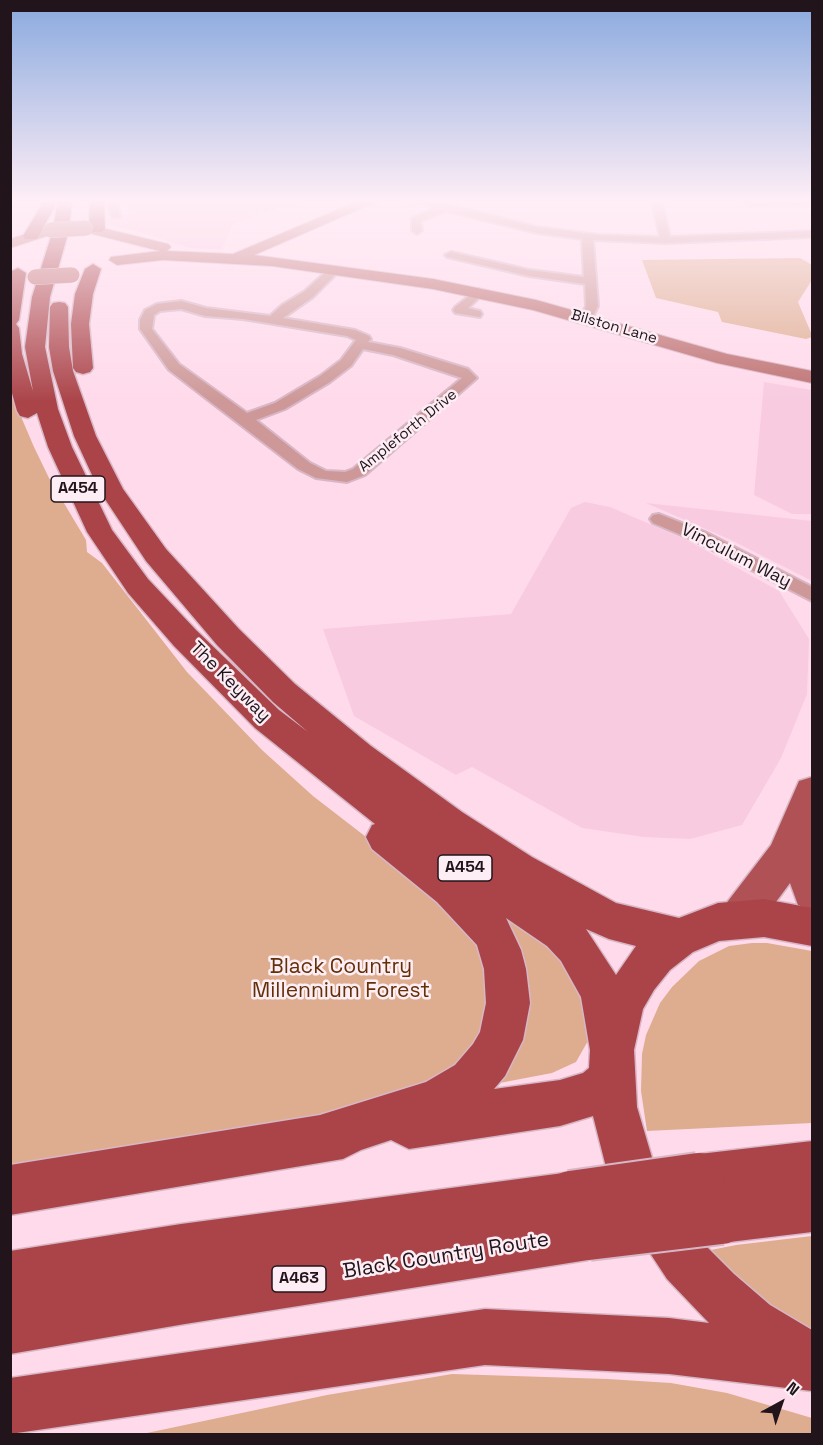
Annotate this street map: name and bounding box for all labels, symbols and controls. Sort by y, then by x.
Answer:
street label: Bilston Lane [569,306,659,348]
street label: Ampleforth Drive [355,386,461,476]
road number: A454 [51,476,105,502]
street label: Vinculum Way [677,519,795,593]
street label: The Keyway [185,637,275,727]
road number: A454 [438,855,492,881]
park label: Black Country Millennium Forest [252,954,430,1004]
street label: Black Country Route [341,1227,551,1285]
road number: A463 [272,1266,326,1292]
north arrow [751,1373,811,1433]
text: N [782,1377,804,1400]

